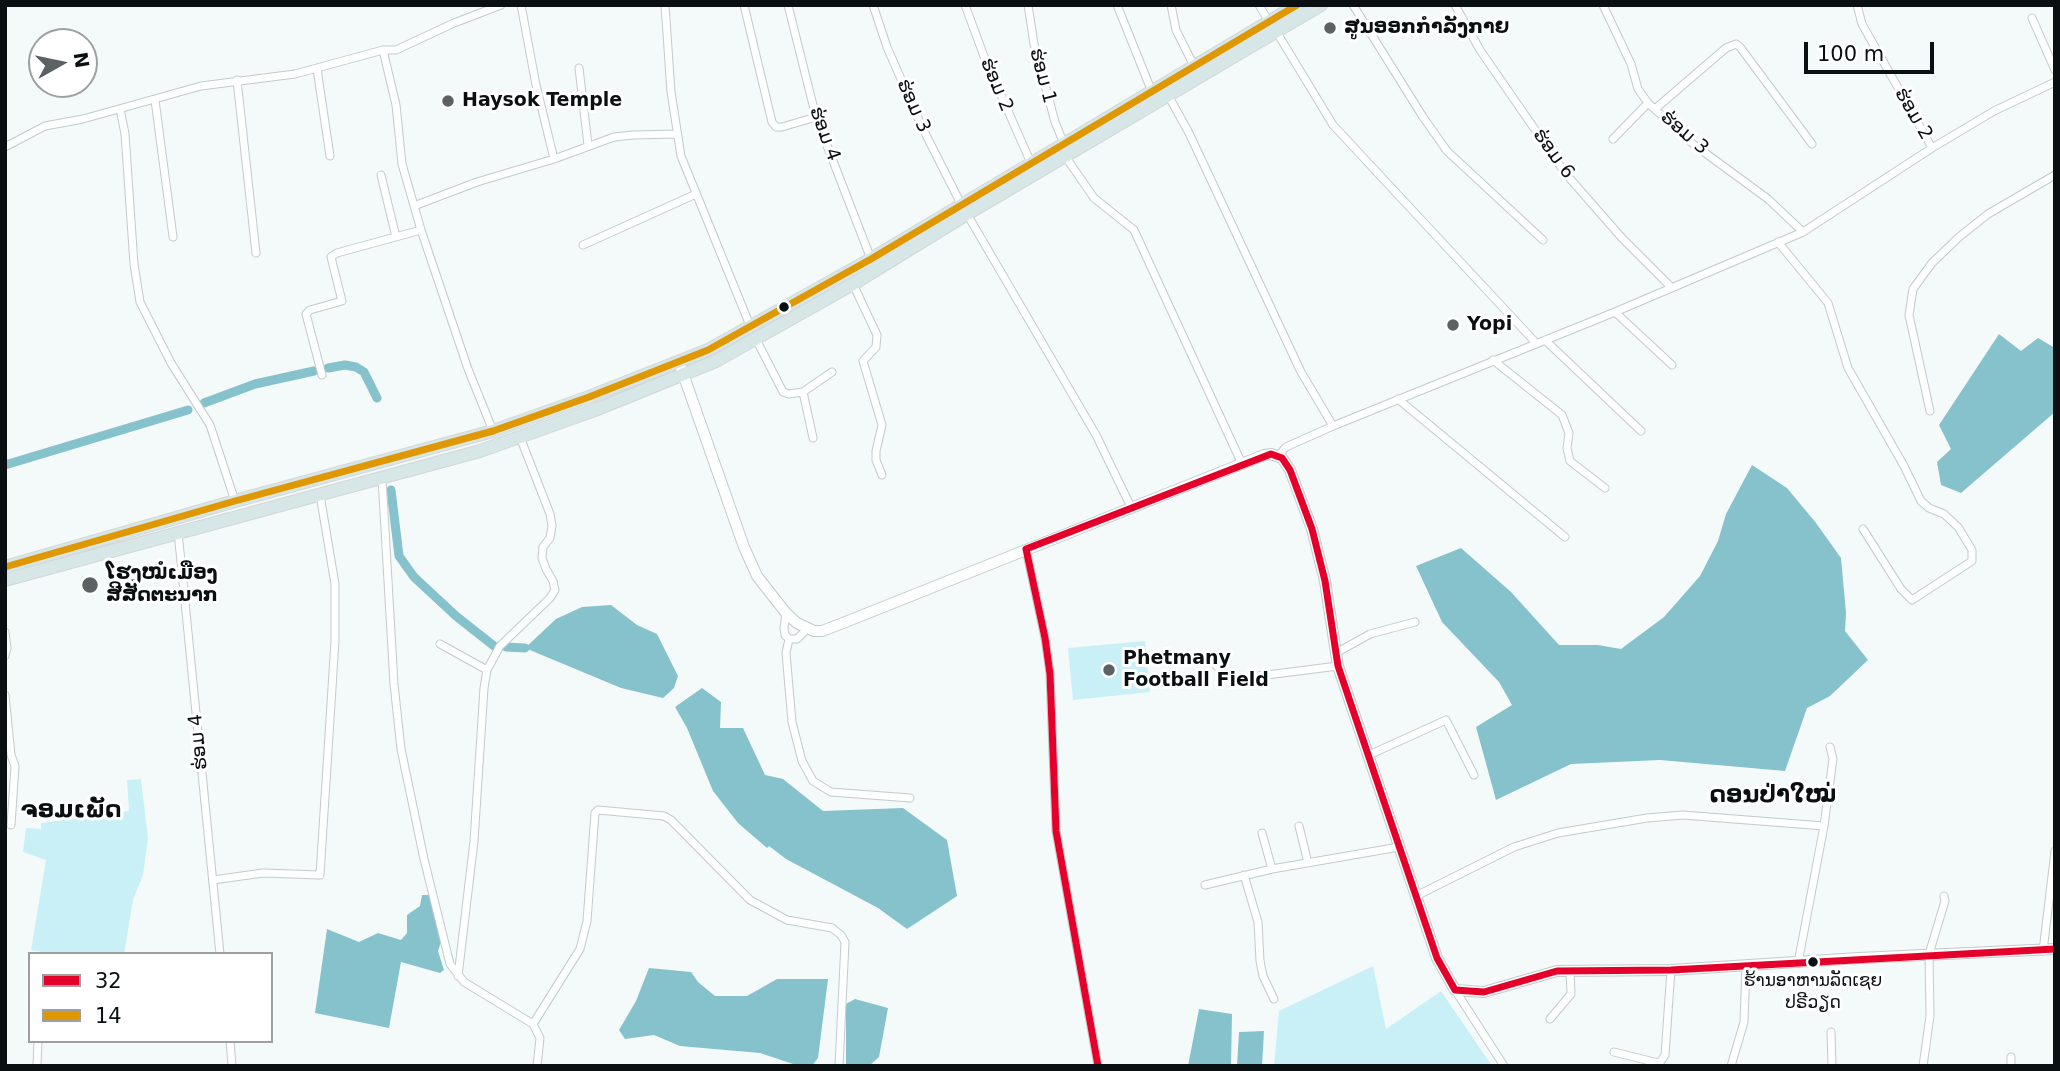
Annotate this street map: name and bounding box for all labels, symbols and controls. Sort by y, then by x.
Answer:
place label: ສູນອອກກຳລັງກາຍ [1344,17,1509,39]
marker: ສູນອອກກຳລັງກາຍ [1322,20,1338,36]
north arrow [28,28,98,98]
scale bar [1808,28,1938,72]
text: 100 m [1817,42,1884,66]
street label: ຮ່ອມ 1 [1024,46,1060,106]
text: N [70,50,94,70]
street label: ຮ່ອມ 2 [974,55,1018,115]
street label: ຮ່ອມ 3 [891,76,935,136]
street label: ຮ່ອມ 2 [1889,84,1937,144]
place label: Haysok Temple [462,90,622,112]
marker: Haysok Temple [440,93,456,109]
street label: ຮ່ອມ 4 [804,104,844,164]
street label: ຮ່ອມ 3 [1655,106,1713,160]
street label: ຮ່ອມ 6 [1527,124,1579,184]
unlabelled marker [777,300,791,314]
place label: Yopi [1467,314,1512,336]
marker: Yopi [1445,317,1461,333]
place label: ໂຮງໝໍເມືອງ ສີສັດຕະນາກ [106,563,218,607]
marker: ໂຮງໝໍເມືອງ ສີສັດຕະນາກ [80,575,100,595]
place label: Phetmany Football Field [1123,648,1269,692]
marker: Phetmany Football Field [1101,662,1117,678]
street label: ຮ່ອມ 4 [185,713,213,771]
district label: ດອນປ່າໃໝ່ [1710,782,1836,810]
district label: ຈອມເພັດ [21,797,121,825]
legend [28,952,273,1043]
marker: ຮ້ານອາຫານລັດເຊຍ ປຣີວຽດ [1806,955,1820,969]
text: 32 [95,969,122,993]
place label: ຮ້ານອາຫານລັດເຊຍ ປຣີວຽດ [1744,972,1882,1012]
text: 14 [95,1004,122,1028]

